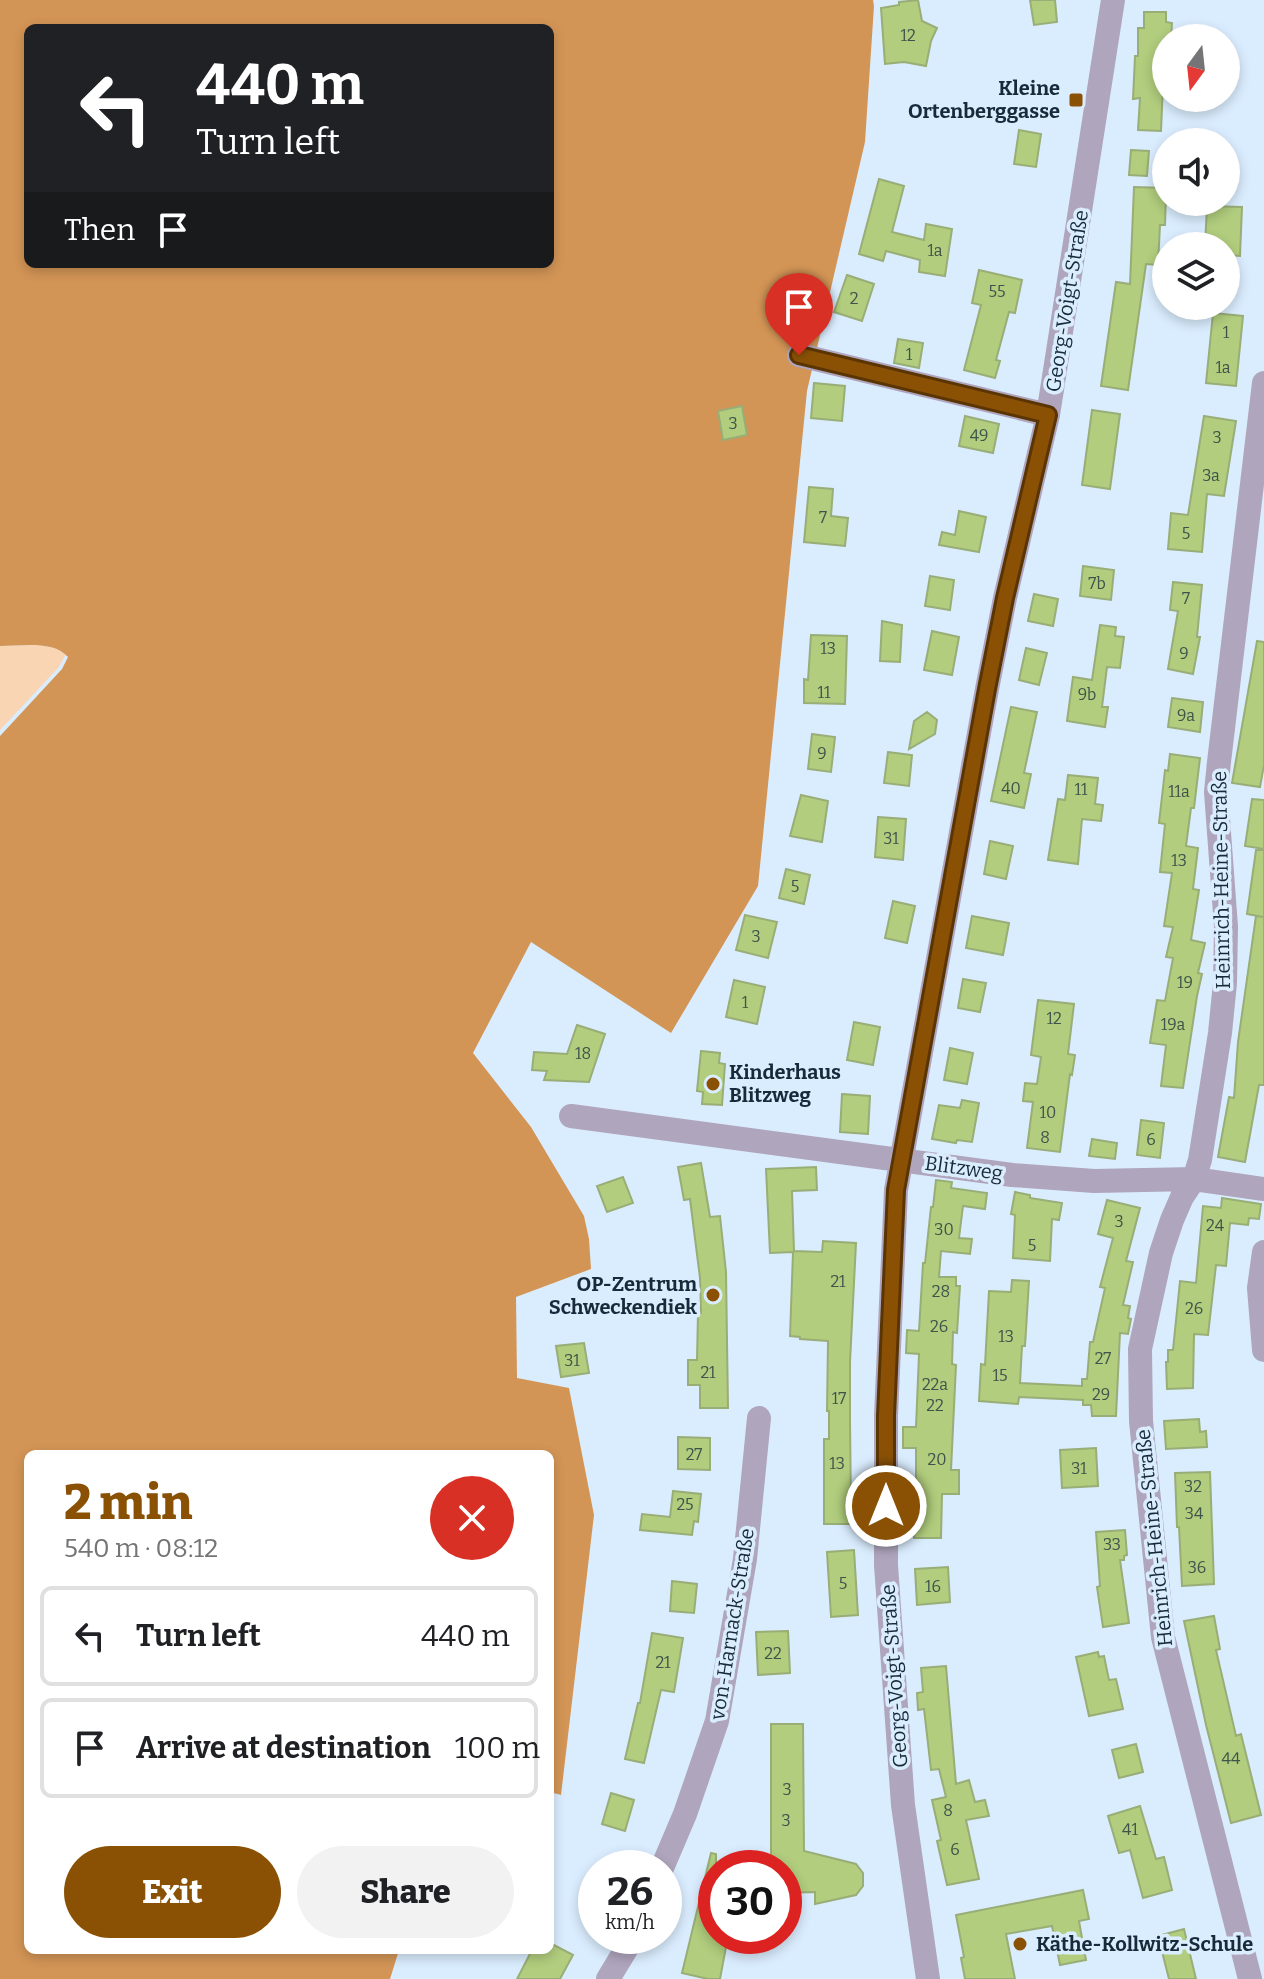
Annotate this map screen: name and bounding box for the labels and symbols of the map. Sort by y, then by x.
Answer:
north arrow [1152,24,1240,112]
house number: 12 [900,26,916,45]
place label: Kleine Ortenberggasse [908,76,1060,123]
marker: Kleine Ortenberggasse [1067,91,1085,109]
street label: Georg-Voigt-Straße [1041,208,1093,394]
house number: 1a [927,241,943,260]
pin [765,273,833,355]
house number: 55 [988,282,1006,301]
house number: 2 [850,289,858,308]
house number: 1 [1223,323,1230,342]
house number: 1 [906,345,913,364]
house number: 1a [1215,358,1231,377]
house number: 3 [728,414,738,433]
house number: 49 [970,426,988,445]
house number: 3 [1212,428,1222,447]
house number: 3a [1202,466,1220,485]
house number: 7 [819,508,827,527]
house number: 5 [1182,524,1190,543]
house number: 7b [1088,574,1106,593]
house number: 7 [1182,589,1190,608]
house number: 13 [820,639,836,658]
house number: 9 [1179,644,1189,663]
house number: 11 [818,683,831,702]
house number: 9b [1078,685,1096,704]
house number: 9a [1177,706,1195,725]
house number: 9 [817,744,827,763]
street label: Heinrich-Heine-Straße [1207,771,1235,989]
house number: 40 [1001,779,1021,798]
house number: 11 [1075,780,1088,799]
house number: 11a [1168,782,1190,801]
house number: 31 [883,829,899,848]
house number: 13 [1171,851,1187,870]
house number: 5 [791,877,799,896]
house number: 3 [751,927,761,946]
house number: 19 [1177,973,1193,992]
house number: 1 [742,993,749,1012]
house number: 12 [1046,1009,1062,1028]
house number: 19a [1161,1015,1186,1034]
house number: 18 [575,1044,591,1063]
place label: Kinderhaus Blitzweg [729,1060,841,1107]
marker: Kinderhaus Blitzweg [704,1075,722,1093]
house number: 10 [1040,1103,1056,1122]
house number: 8 [1040,1128,1050,1147]
house number: 6 [1146,1130,1156,1149]
street label: Blitzweg [923,1151,1005,1185]
house number: 3 [1114,1212,1124,1231]
house number: 24 [1206,1216,1225,1235]
house number: 30 [934,1220,954,1239]
house number: 5 [1028,1236,1036,1255]
place label: OP-Zentrum Schweckendiek [549,1272,697,1319]
house number: 21 [830,1272,846,1291]
house number: 28 [932,1282,950,1301]
marker: OP-Zentrum Schweckendiek [704,1286,722,1304]
house number: 26 [1185,1299,1203,1318]
house number: 26 [930,1317,948,1336]
house number: 13 [998,1327,1014,1346]
house number: 27 [1095,1349,1111,1368]
house number: 31 [564,1351,580,1370]
house number: 21 [700,1363,716,1382]
house number: 15 [992,1366,1008,1385]
house number: 22a [922,1375,948,1394]
house number: 29 [1092,1385,1110,1404]
house number: 17 [832,1389,846,1408]
house number: 22 [926,1396,944,1415]
street label: Heinrich-Heine-Straße [1131,1428,1177,1648]
house number: 27 [686,1445,702,1464]
house number: 20 [928,1450,946,1469]
house number: 13 [829,1454,845,1473]
house number: 31 [1071,1459,1087,1478]
position arrow [844,1464,928,1548]
house number: 32 [1184,1477,1202,1496]
house number: 25 [676,1495,694,1514]
house number: 34 [1185,1504,1204,1523]
street label: von-Harnack-Straße [705,1527,759,1722]
house number: 33 [1103,1535,1121,1554]
house number: 36 [1188,1558,1206,1577]
house number: 5 [839,1574,847,1593]
house number: 16 [925,1577,941,1596]
street label: Georg-Voigt-Straße [876,1583,912,1769]
house number: 22 [764,1644,782,1663]
house number: 21 [655,1653,671,1672]
house number: 44 [1222,1749,1241,1768]
house number: 3 [782,1780,792,1799]
house number: 8 [943,1801,953,1820]
house number: 3 [781,1811,791,1830]
house number: 41 [1122,1820,1138,1839]
house number: 6 [950,1840,960,1859]
speed limit sign: 30 [698,1850,802,1954]
place label: Käthe-Kollwitz-Schule [1036,1932,1253,1956]
marker: Käthe-Kollwitz-Schule [1011,1935,1029,1953]

